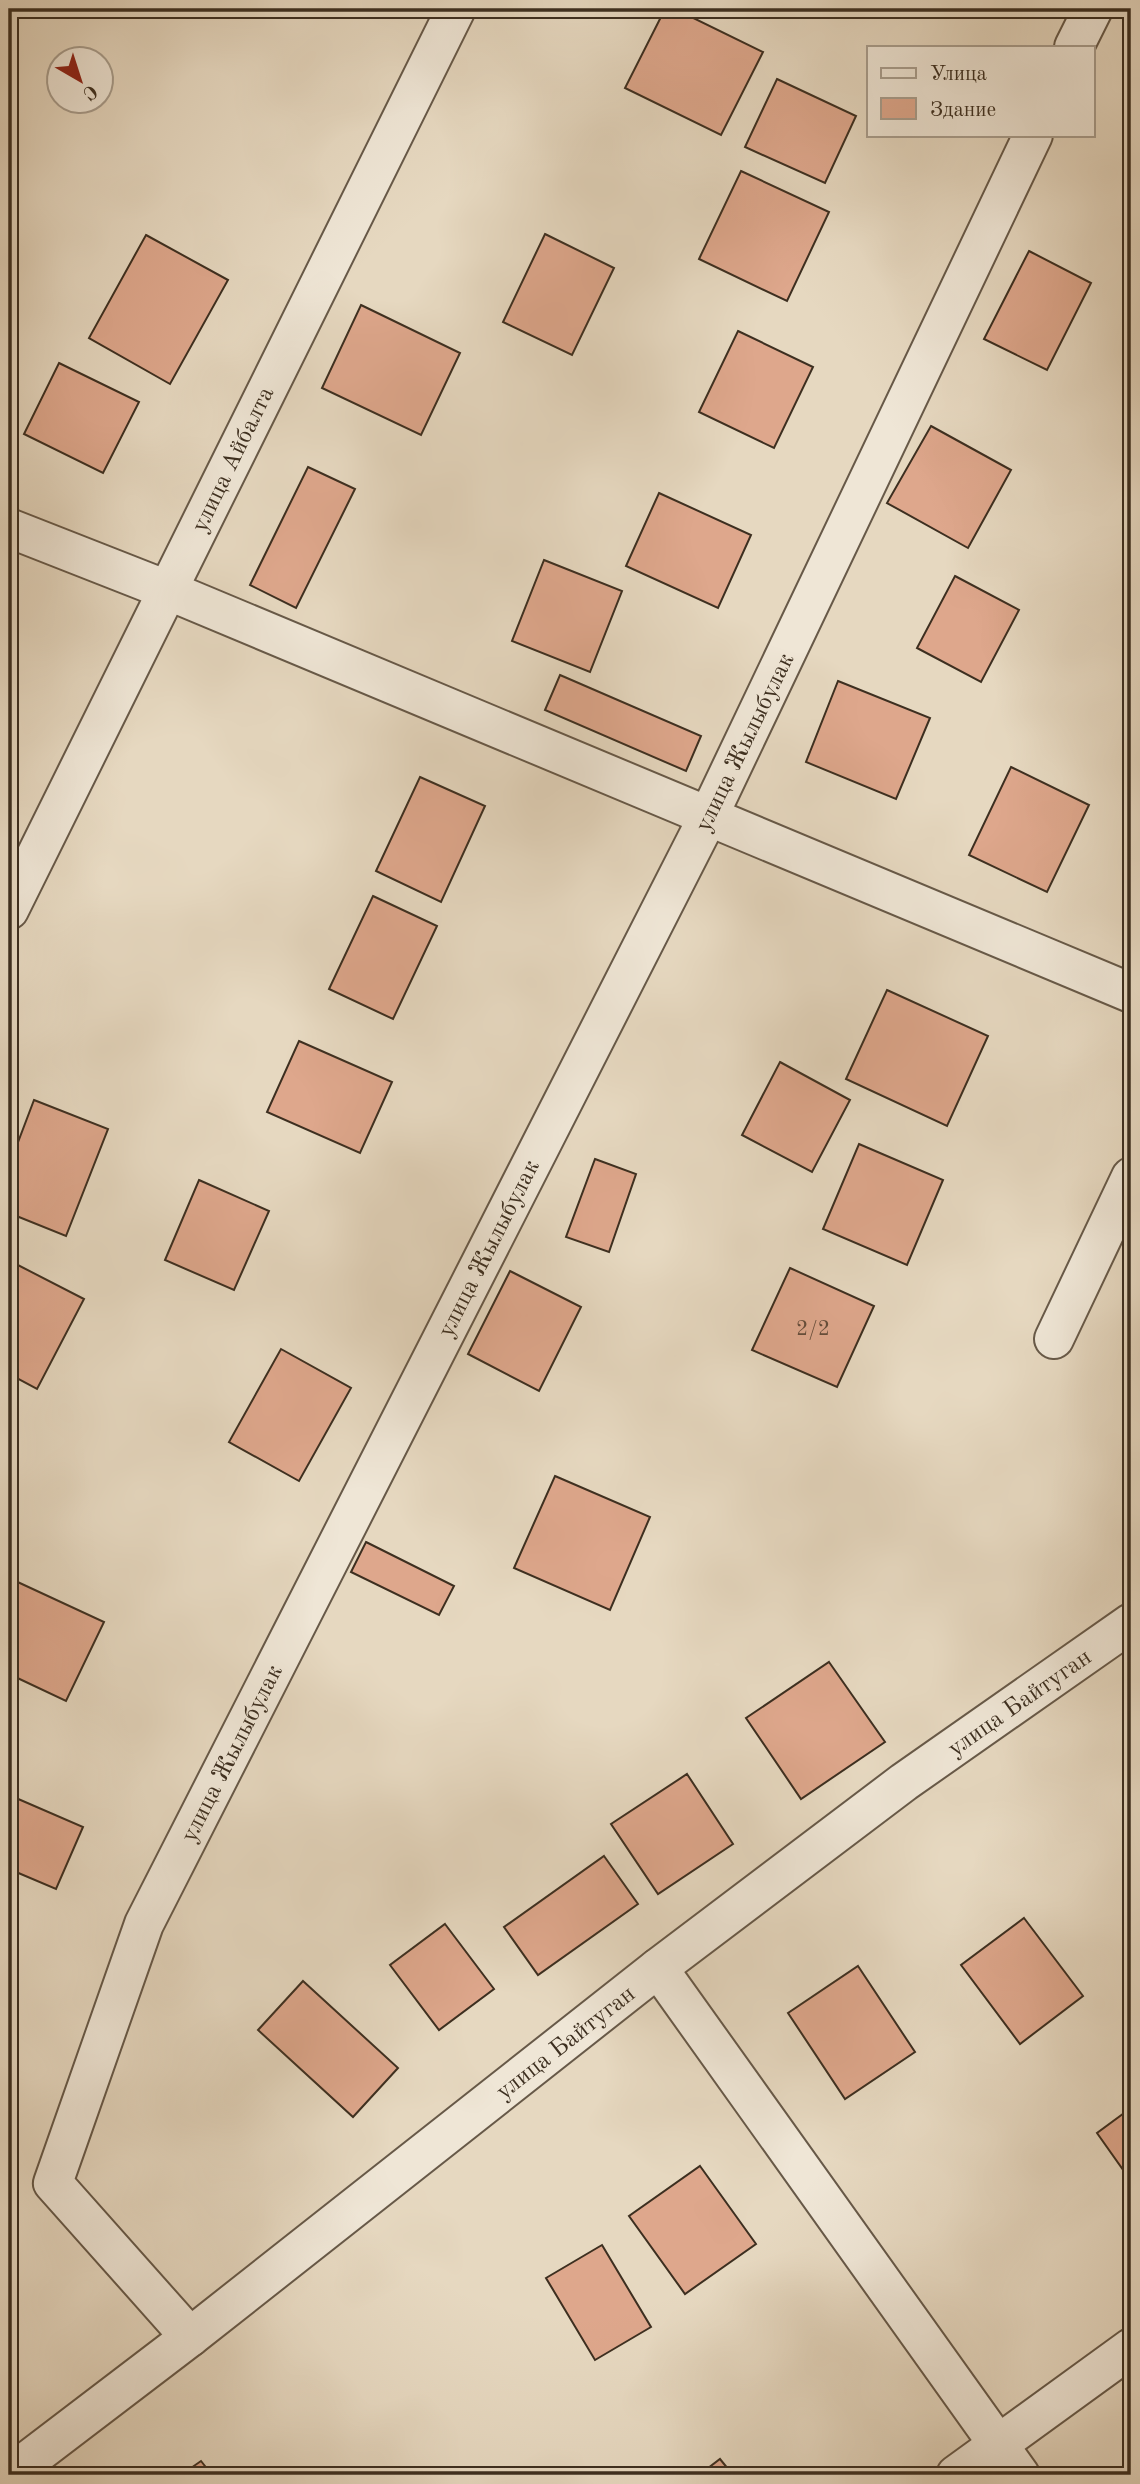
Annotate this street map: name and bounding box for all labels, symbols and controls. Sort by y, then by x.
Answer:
north arrow [46,46,116,116]
legend [867,46,1094,136]
text: Улица [930,64,987,85]
text: С [78,80,100,103]
text: Здание [930,100,996,121]
street label: улица Айбалта [188,383,279,536]
street label: улица Жылыбулак [692,650,799,836]
street label: улица Жылыбулак [435,1156,545,1341]
house number: 2/2 [796,1319,830,1340]
street label: улица Байтуган [944,1645,1096,1762]
street label: улица Жылыбулак [178,1661,288,1846]
street label: улица Байтуган [492,1982,640,2105]

